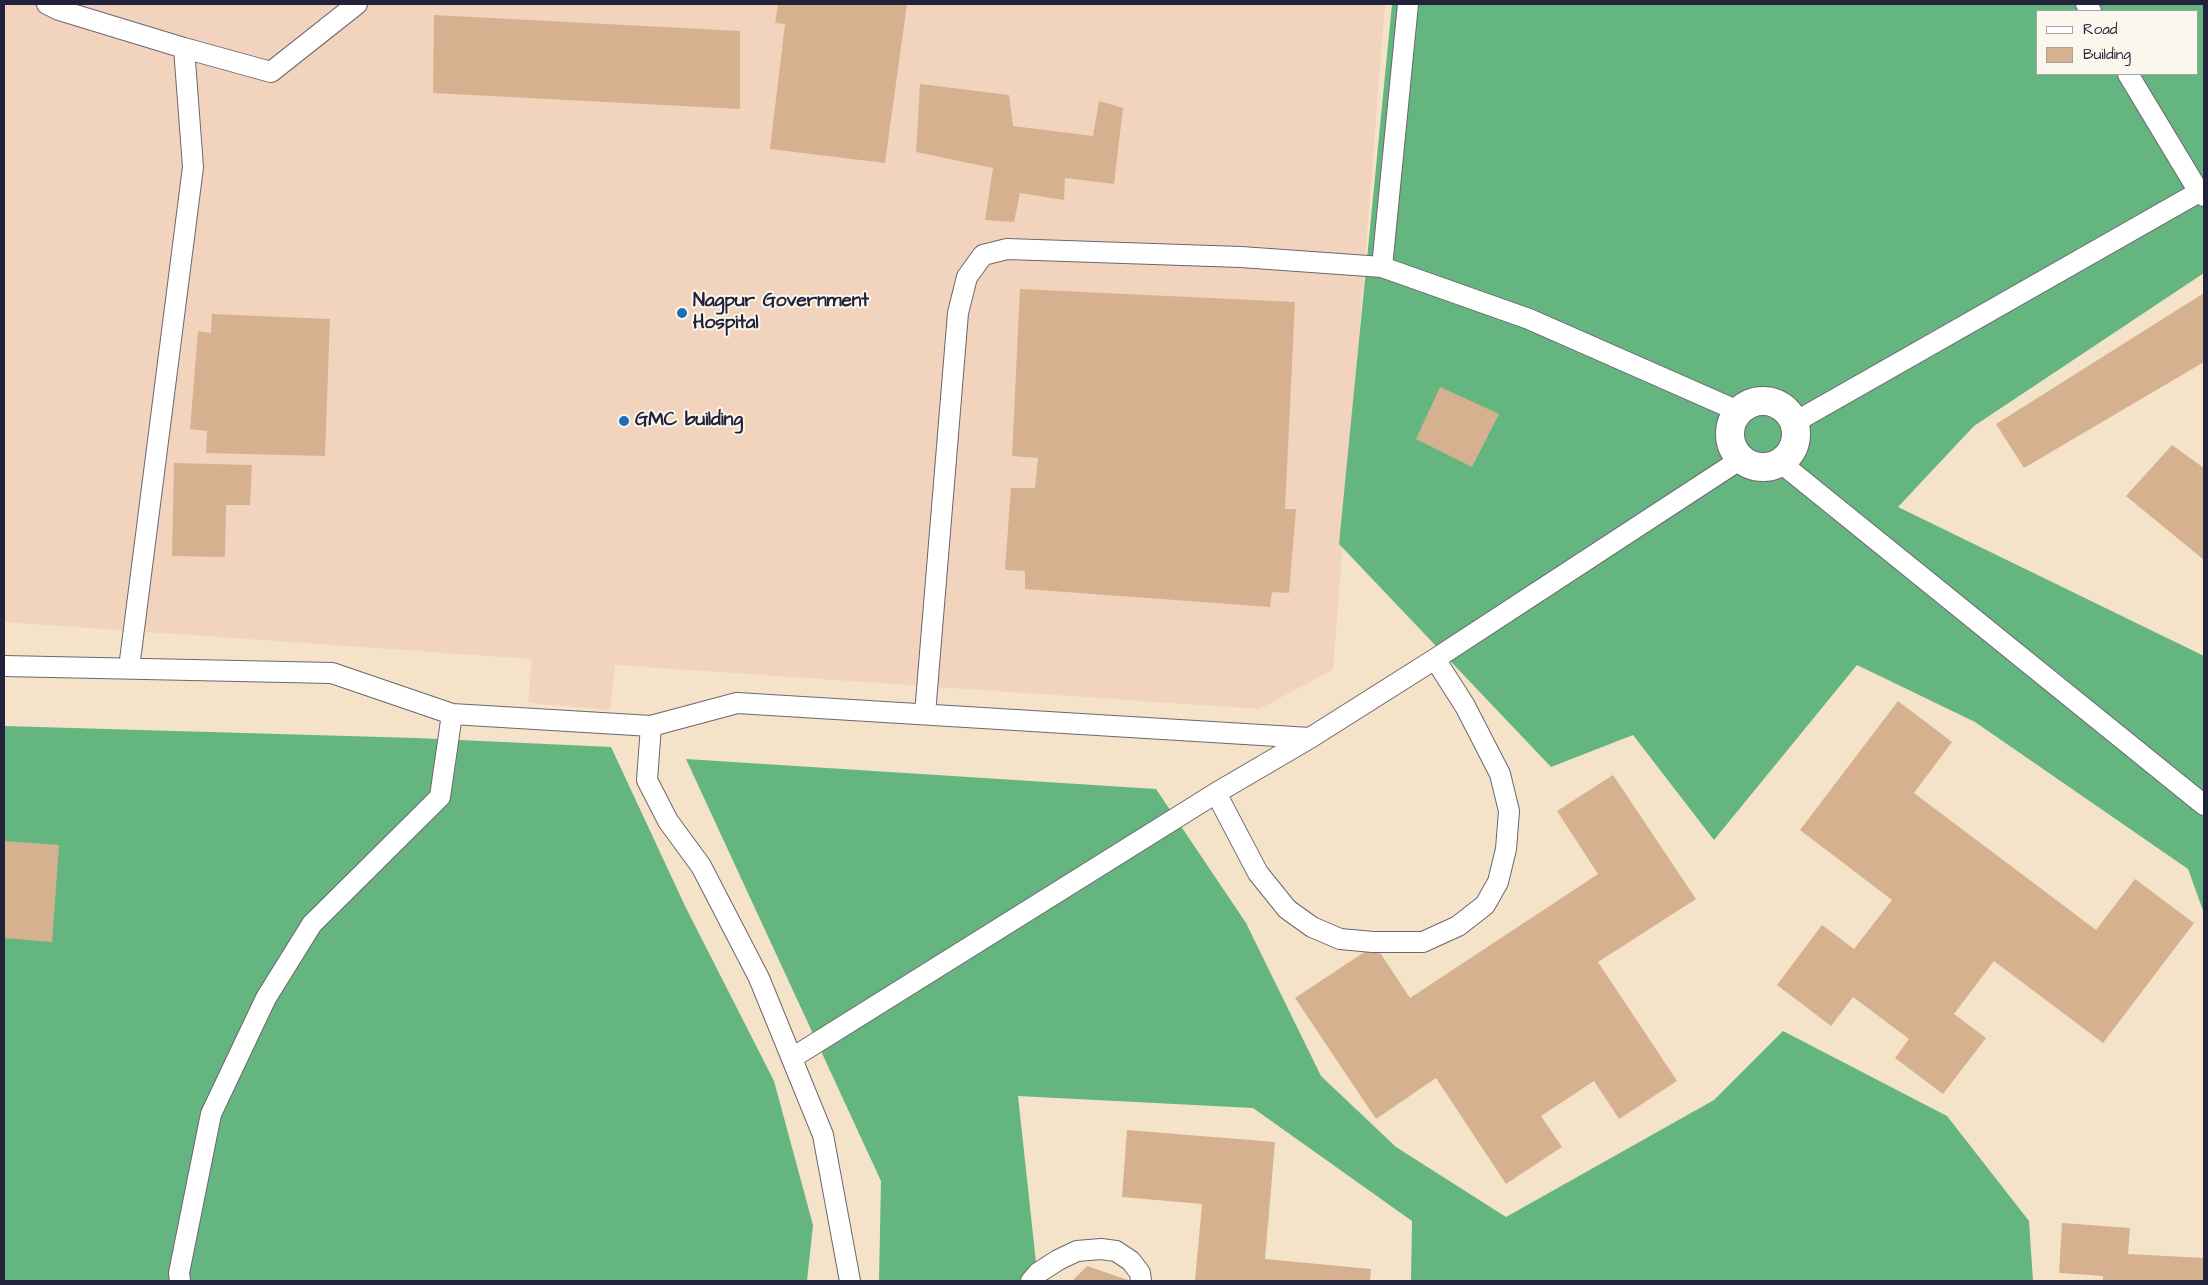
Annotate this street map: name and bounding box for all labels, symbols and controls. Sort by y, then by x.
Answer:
legend [2036,10,2198,75]
text: Road [2083,19,2117,40]
text: Building [2083,44,2131,65]
place label: Nagpur Government Hospital [693,291,869,335]
marker: Nagpur Government Hospital [675,306,689,320]
place label: GMC building [635,410,743,432]
marker: GMC building [617,414,631,428]

